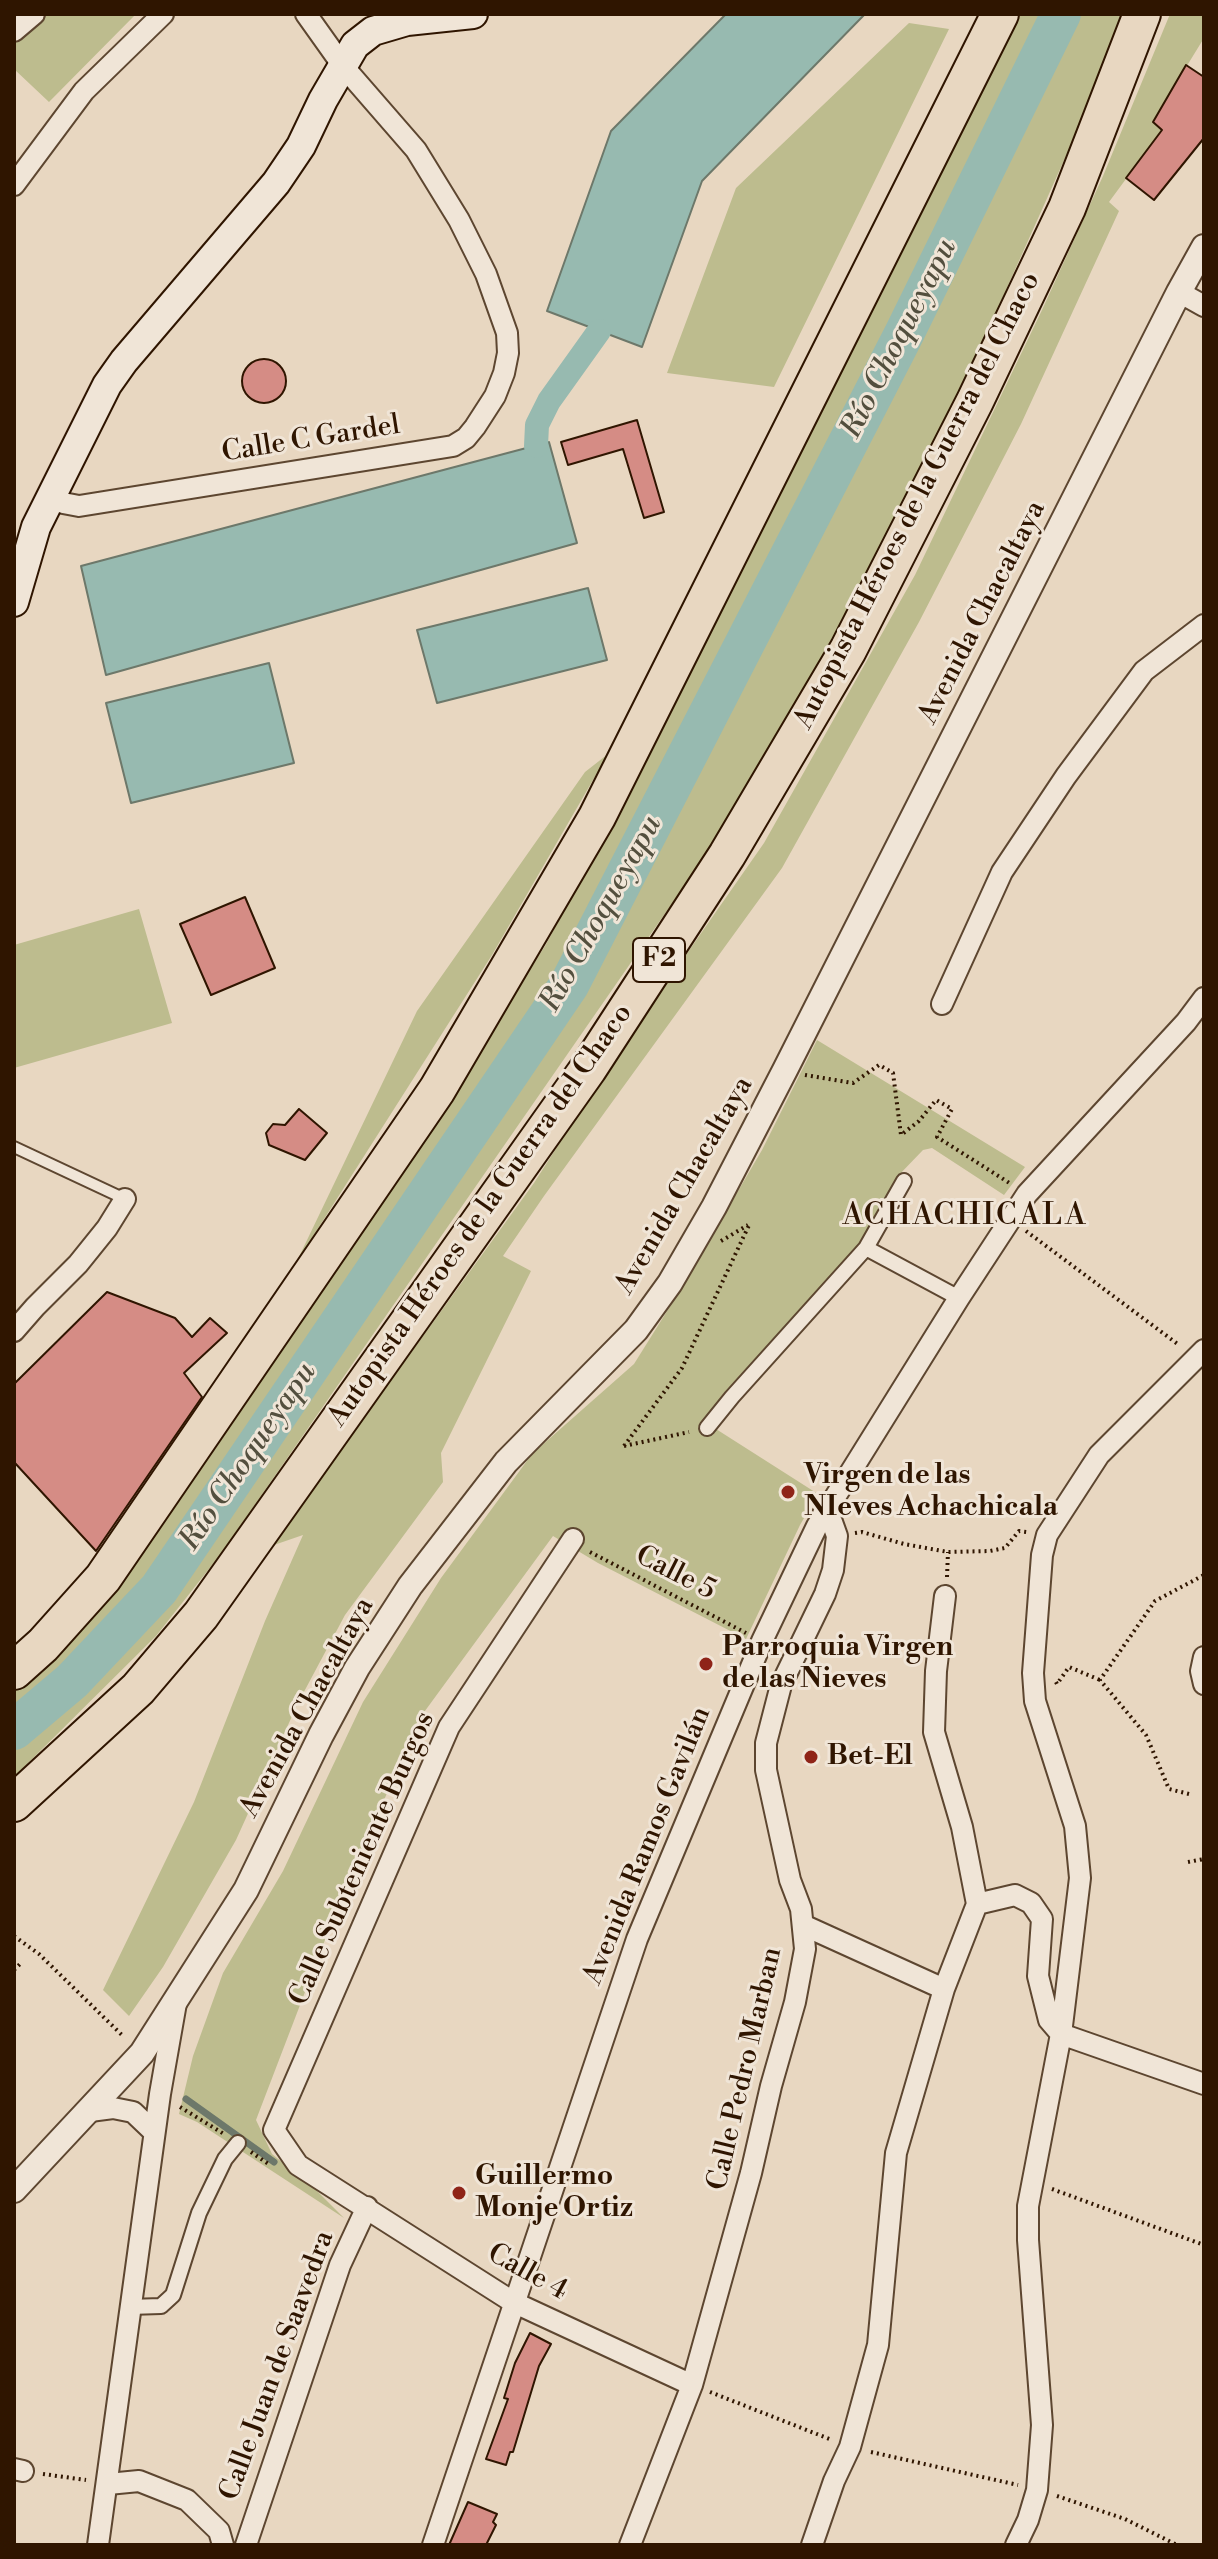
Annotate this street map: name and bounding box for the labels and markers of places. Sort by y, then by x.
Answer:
place label: Virgen de las NIeves Achachicala [804,1459,1058,1525]
marker: Virgen de las NIeves Achachicala [779,1483,797,1501]
place label: Parroquia Virgen de las Nieves [722,1631,953,1697]
marker: Parroquia Virgen de las Nieves [697,1655,715,1673]
place label: Bet-El [827,1740,913,1774]
marker: Bet-El [802,1748,820,1766]
place label: Guillermo Monje Ortiz [475,2160,633,2226]
marker: Guillermo Monje Ortiz [450,2184,468,2202]

